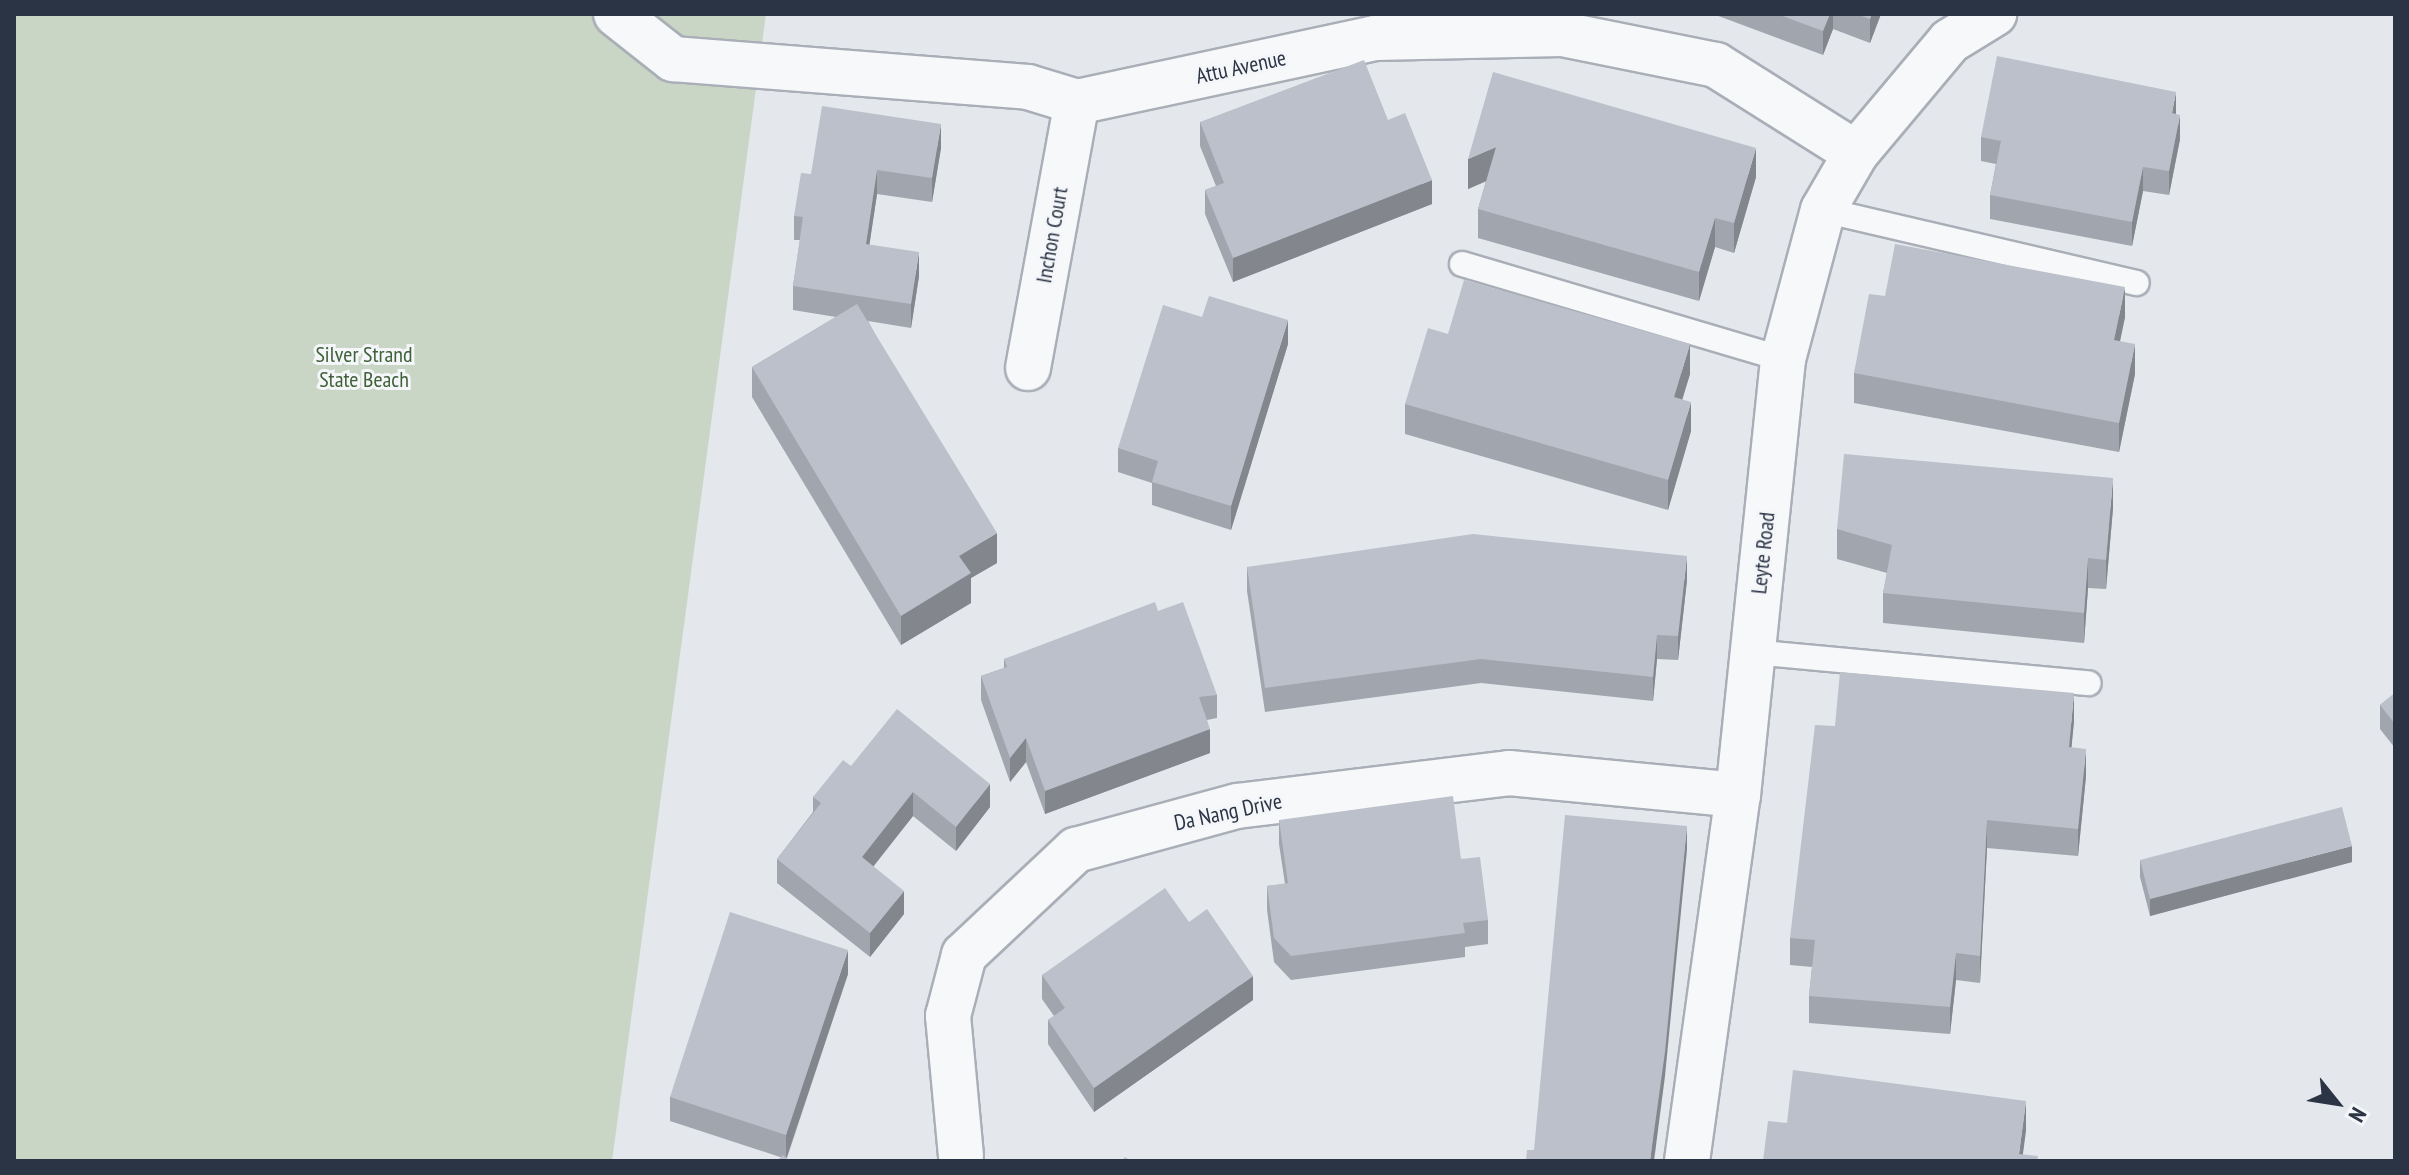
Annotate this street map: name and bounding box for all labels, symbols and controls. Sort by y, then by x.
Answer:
street label: Attu Avenue [1193,45,1289,89]
street label: Inchon Court [1031,185,1073,285]
park label: Silver Strand State Beach [315,341,413,392]
street label: Leyte Road [1746,511,1780,595]
street label: Da Nang Drive [1172,788,1284,836]
north arrow [2297,1063,2377,1143]
text: N [2343,1103,2373,1127]

